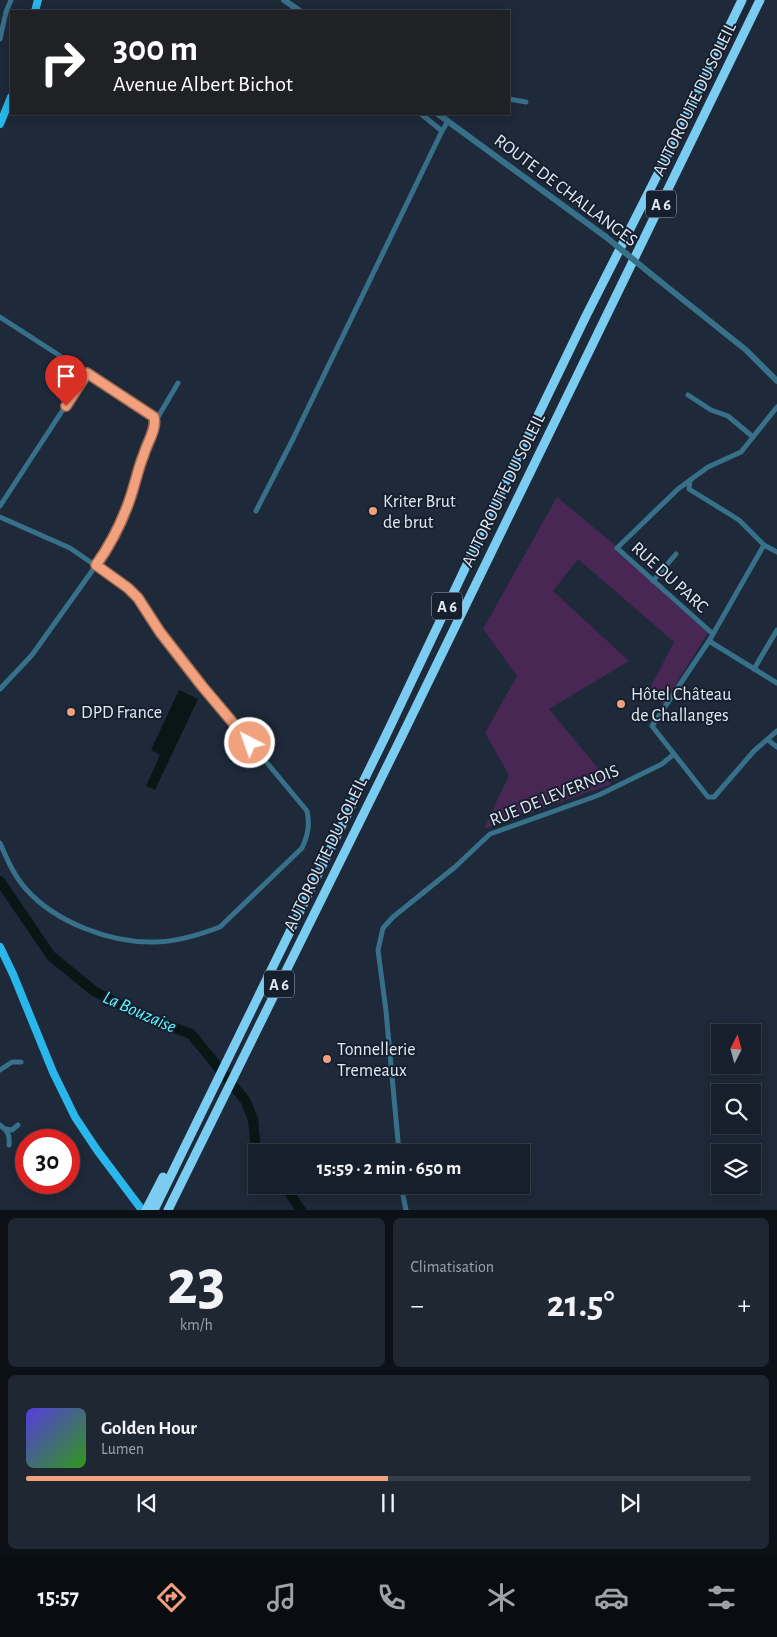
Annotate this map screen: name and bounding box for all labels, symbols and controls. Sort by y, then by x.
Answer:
street label: AUTOROUTE DU SOLEIL [650,19,740,179]
icon: right [30,30,95,95]
text: 300 m [113,32,198,67]
text: Avenue Albert Bichot [113,73,293,95]
street label: ROUTE DE CHALLANGES [491,131,640,250]
road number: A 6 [646,190,676,218]
pin [45,355,87,406]
icon: arrive [52,362,80,390]
street label: AUTOROUTE DU SOLEIL [459,410,549,570]
place label: Kriter Brut de brut [383,493,456,532]
marker: Kriter Brut de brut [367,505,379,517]
street label: RUE DU PARC [627,539,711,617]
road number: A 6 [432,592,462,620]
place label: Hôtel Château de Challanges [631,686,731,725]
marker: Hôtel Château de Challanges [615,698,627,710]
place label: DPD France [81,704,162,722]
marker: DPD France [65,706,77,718]
position arrow [223,716,275,768]
street label: RUE DE LEVERNOIS [487,762,622,830]
street label: AUTOROUTE DU SOLEIL [281,774,371,934]
road number: A 6 [264,971,294,998]
water label: La Bouzaise [100,988,179,1037]
north arrow [711,1024,761,1074]
map controls [711,1024,761,1194]
place label: Tonnellerie Tremeaux [337,1041,416,1080]
marker: Tonnellerie Tremeaux [321,1053,333,1065]
button: search [711,1084,761,1134]
speed limit sign: 30 [15,1129,80,1194]
button: layers [711,1144,761,1194]
text: 15:59 · 2 min · 650 m [317,1159,461,1178]
text: 23 [167,1251,226,1316]
text: Climatisation [411,1259,494,1275]
text: 21.5° [547,1286,615,1324]
text: − [411,1292,424,1320]
text: + [738,1292,751,1320]
text: km/h [180,1317,213,1333]
text: Golden Hour [101,1419,197,1438]
text: Lumen [101,1441,144,1457]
icon: previous [133,1489,161,1517]
icon: pause [374,1489,402,1517]
icon: next [616,1489,644,1517]
icon: directions [154,1580,189,1615]
icon: music [264,1580,299,1615]
icon: phone [374,1580,409,1615]
icon: climate [484,1580,519,1615]
icon: car [594,1580,629,1615]
icon: filters [704,1580,739,1615]
text: 15:57 [38,1586,79,1608]

